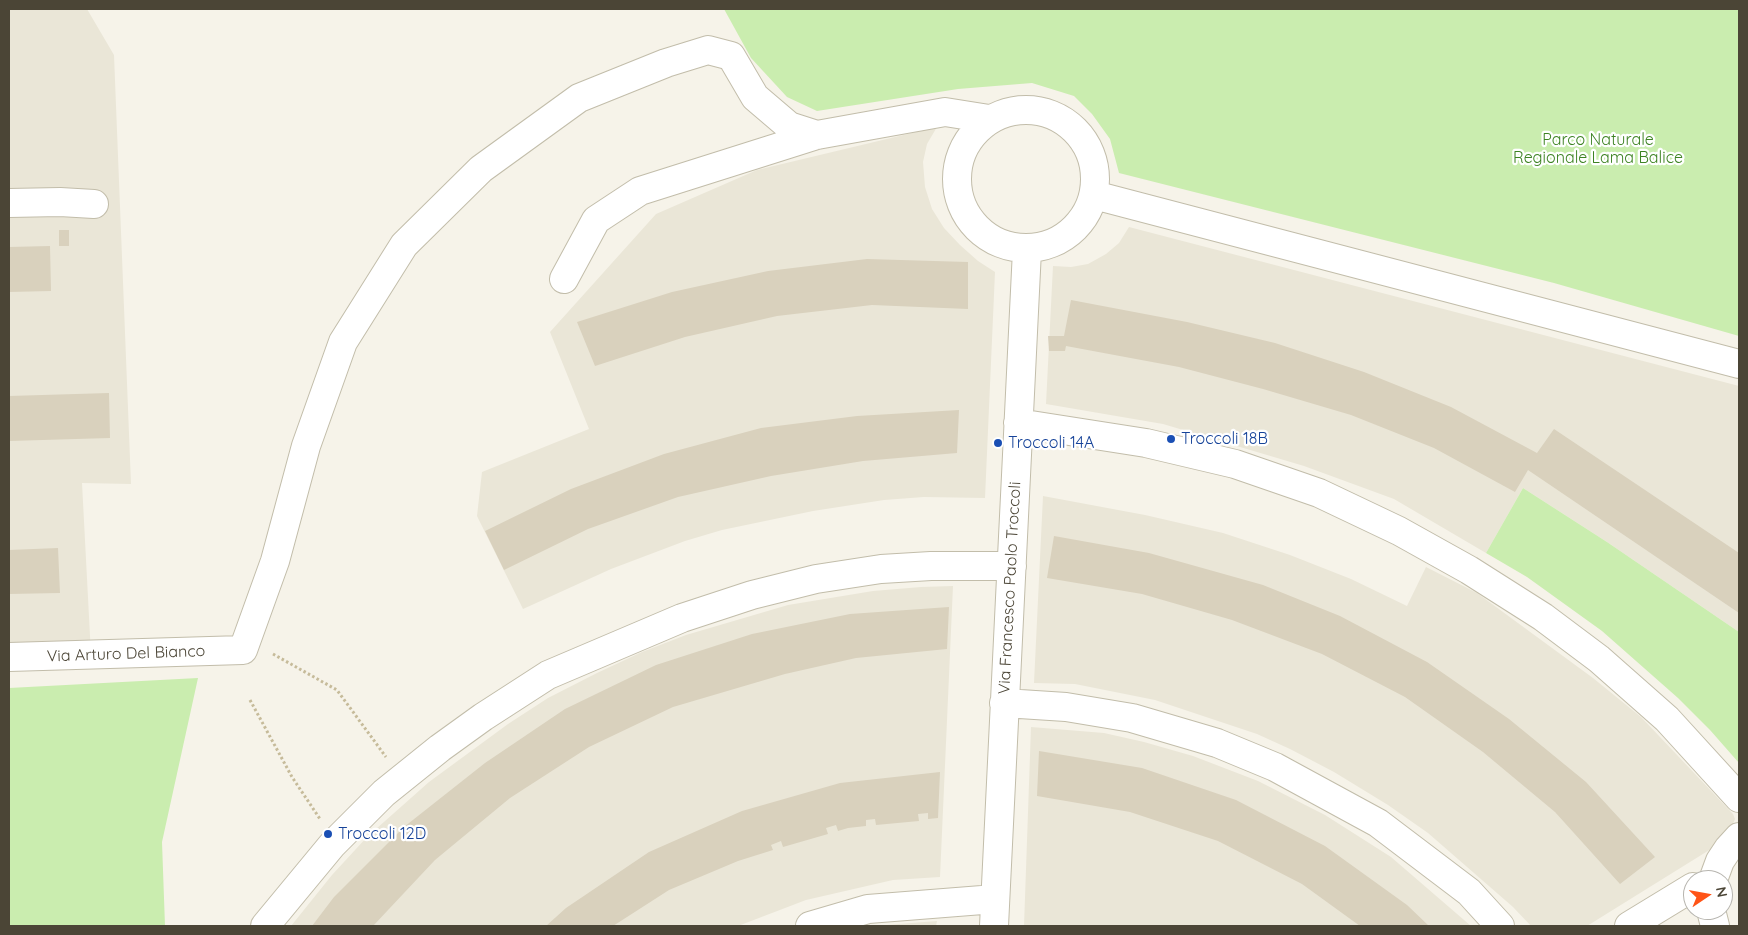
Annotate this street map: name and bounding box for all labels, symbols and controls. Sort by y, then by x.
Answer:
park label: Parco Naturale Regionale Lama Balice [1513,130,1683,168]
place label: Troccoli 18B [1181,429,1268,449]
place label: Troccoli 14A [1008,433,1094,453]
marker: Troccoli 18B [1165,433,1177,445]
marker: Troccoli 14A [992,437,1004,449]
street label: Via Francesco Paolo Troccoli [995,481,1025,695]
street label: Via Arturo Del Bianco [46,642,206,666]
place label: Troccoli 12D [338,824,426,844]
marker: Troccoli 12D [322,828,334,840]
north arrow [1683,870,1733,920]
text: N [1712,885,1732,899]

